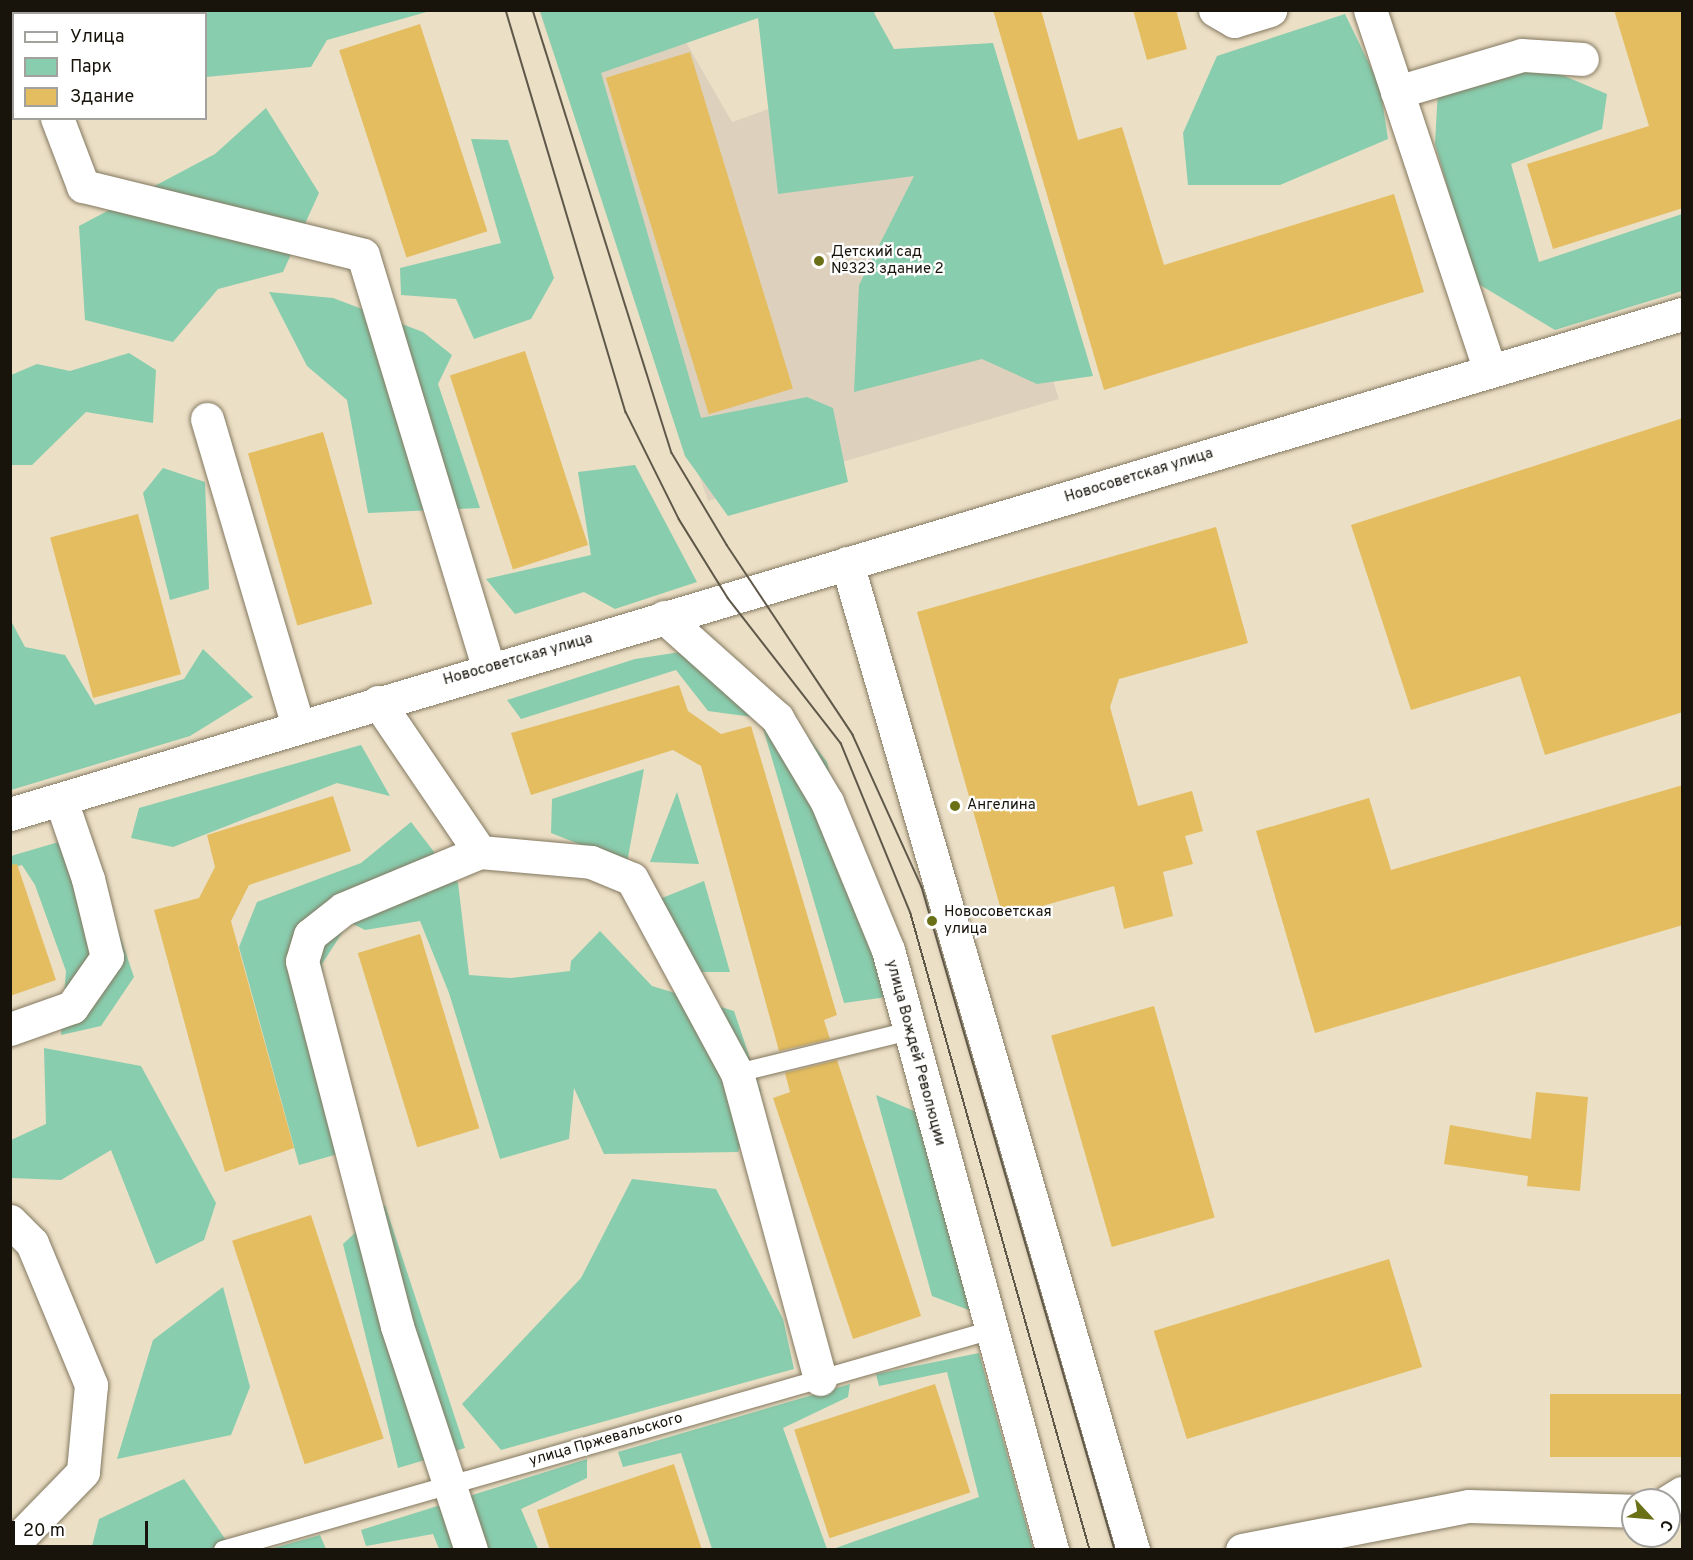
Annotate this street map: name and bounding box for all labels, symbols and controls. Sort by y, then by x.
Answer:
legend [12,12,207,120]
text: Улица [70,26,124,49]
text: Парк [70,56,112,79]
text: Здание [70,86,134,109]
place label: Детский сад №323 здание 2 [831,243,944,278]
marker: Детский сад №323 здание 2 [812,254,826,268]
street label: Новосоветская улица [1063,445,1215,507]
street label: Новосоветская улица [441,630,595,690]
place label: Ангелина [967,797,1036,815]
marker: Ангелина [948,799,962,813]
place label: Новосоветская улица [944,903,1052,938]
marker: Новосоветская улица [925,914,939,928]
street label: улица Вождей Революции [881,958,949,1148]
street label: улица Пржевальского [527,1409,685,1471]
north arrow [1621,1488,1681,1548]
scale bar [15,1509,152,1547]
text: С [1654,1516,1677,1534]
text: 20 m [23,1520,65,1543]

